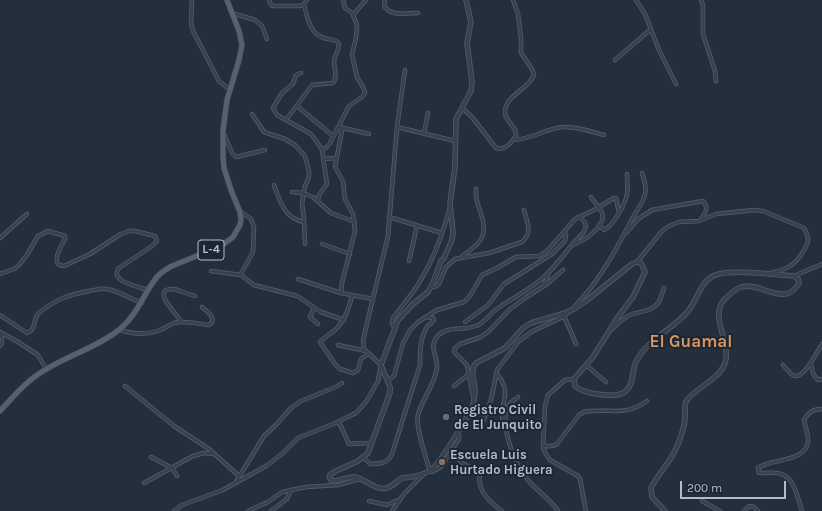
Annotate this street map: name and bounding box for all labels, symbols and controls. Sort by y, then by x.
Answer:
road number: L-4 [198,240,224,260]
district label: El Guamal [650,332,732,352]
place label: Registro Civil de El Junquito [454,402,542,433]
marker: Registro Civil de El Junquito [441,412,451,422]
place label: Escuela Luis Hurtado Higuera [450,447,553,478]
marker: Escuela Luis Hurtado Higuera [437,457,447,467]
scale bar [682,473,788,499]
text: 200 m [687,481,722,495]

